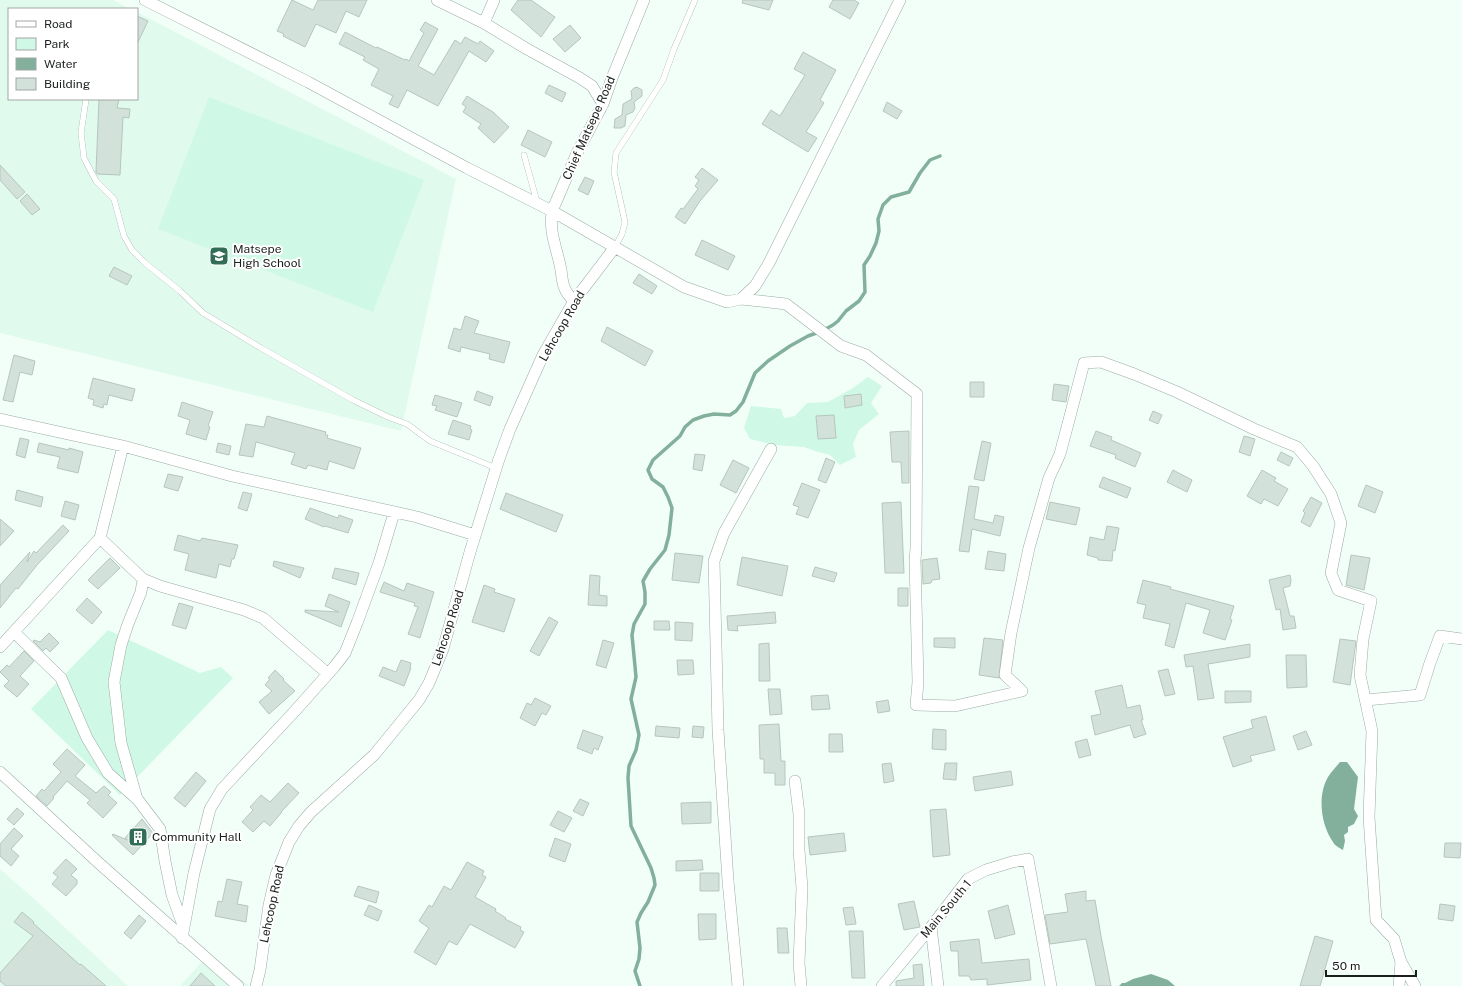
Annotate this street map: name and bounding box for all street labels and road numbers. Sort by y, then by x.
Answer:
street label: Chief Matsepe Road [560,74,618,182]
street label: Lehcoop Road [536,288,588,364]
street label: Lehcoop Road [429,588,467,668]
street label: Lehcoop Road [257,864,287,944]
street label: Main South 1 [918,877,974,941]

